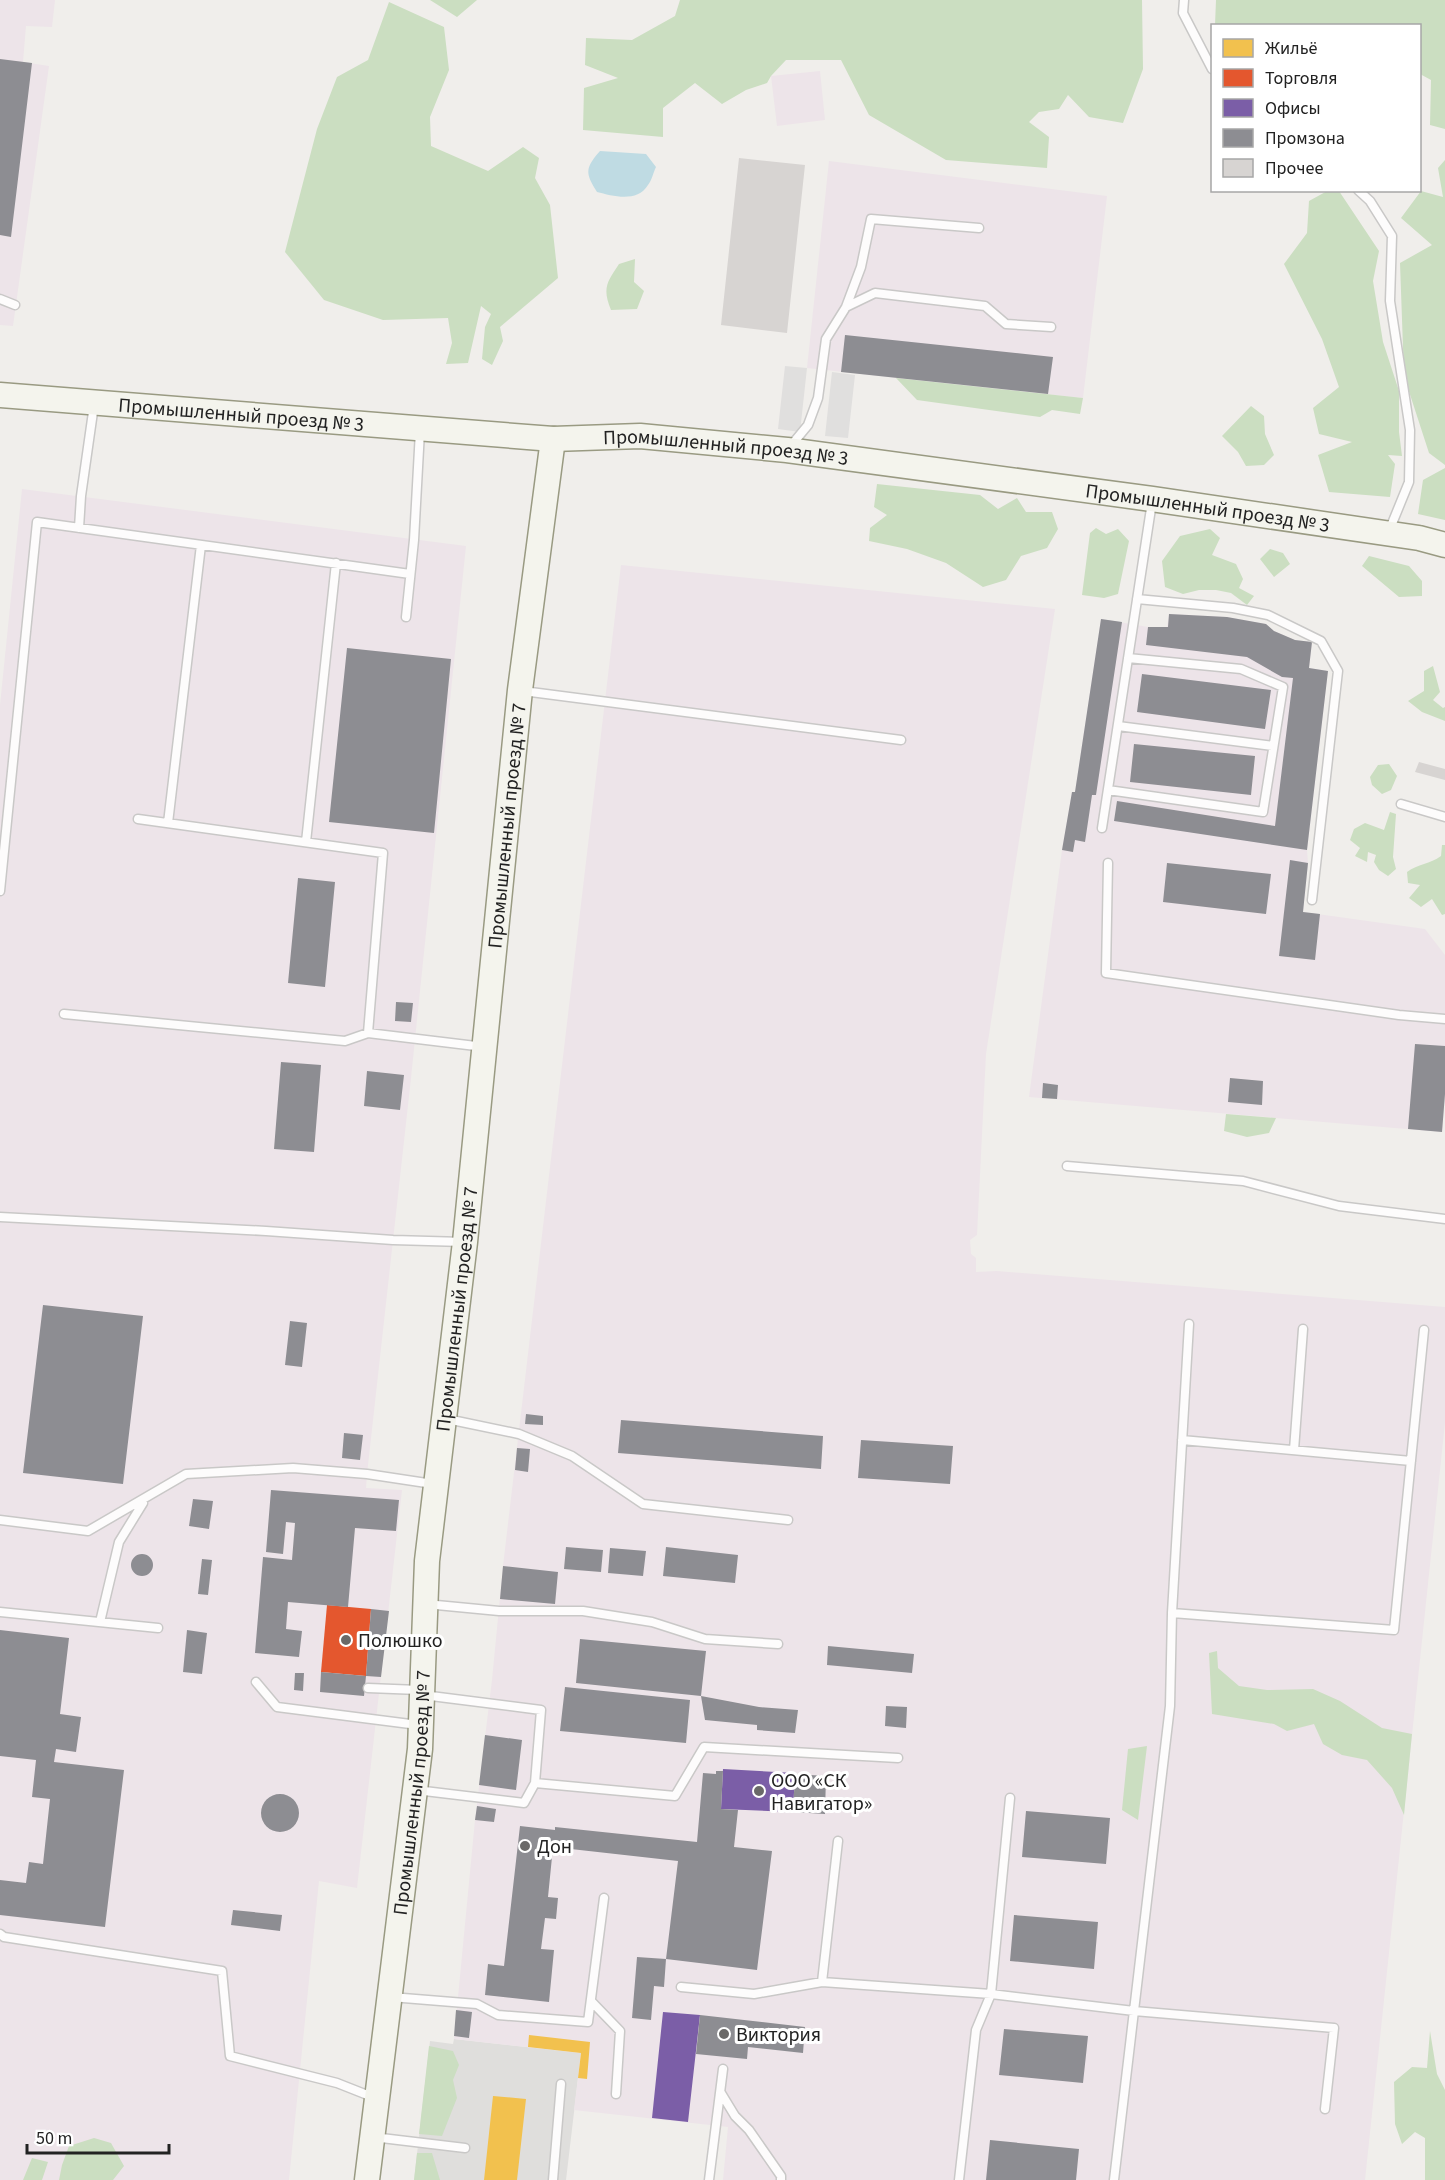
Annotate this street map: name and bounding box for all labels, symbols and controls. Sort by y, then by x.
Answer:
legend [1211,24,1421,192]
text: Жильё [1265,36,1318,61]
text: Торговля [1265,66,1338,91]
text: Офисы [1265,96,1321,121]
text: Промзона [1265,126,1345,151]
text: Прочее [1265,156,1323,181]
street label: Промышленный проезд № 3 [117,391,365,439]
street label: Промышленный проезд № 3 [603,423,850,473]
street label: Промышленный проезд № 3 [1084,477,1331,540]
street label: Промышленный проезд № 7 [481,702,534,950]
street label: Промышленный проезд № 7 [430,1185,485,1433]
place label: Полюшко [358,1627,443,1655]
marker: Полюшко [339,1633,353,1647]
street label: Промышленный проезд № 7 [387,1670,438,1917]
place label: ООО «СК Навигатор» [771,1767,872,1818]
marker: ООО «СК Навигатор» [752,1784,766,1798]
place label: Дон [537,1833,572,1861]
marker: Дон [518,1839,532,1853]
place label: Виктория [736,2021,821,2049]
marker: Виктория [717,2027,731,2041]
scale bar [27,2117,170,2155]
text: 50 m [36,2126,72,2151]

